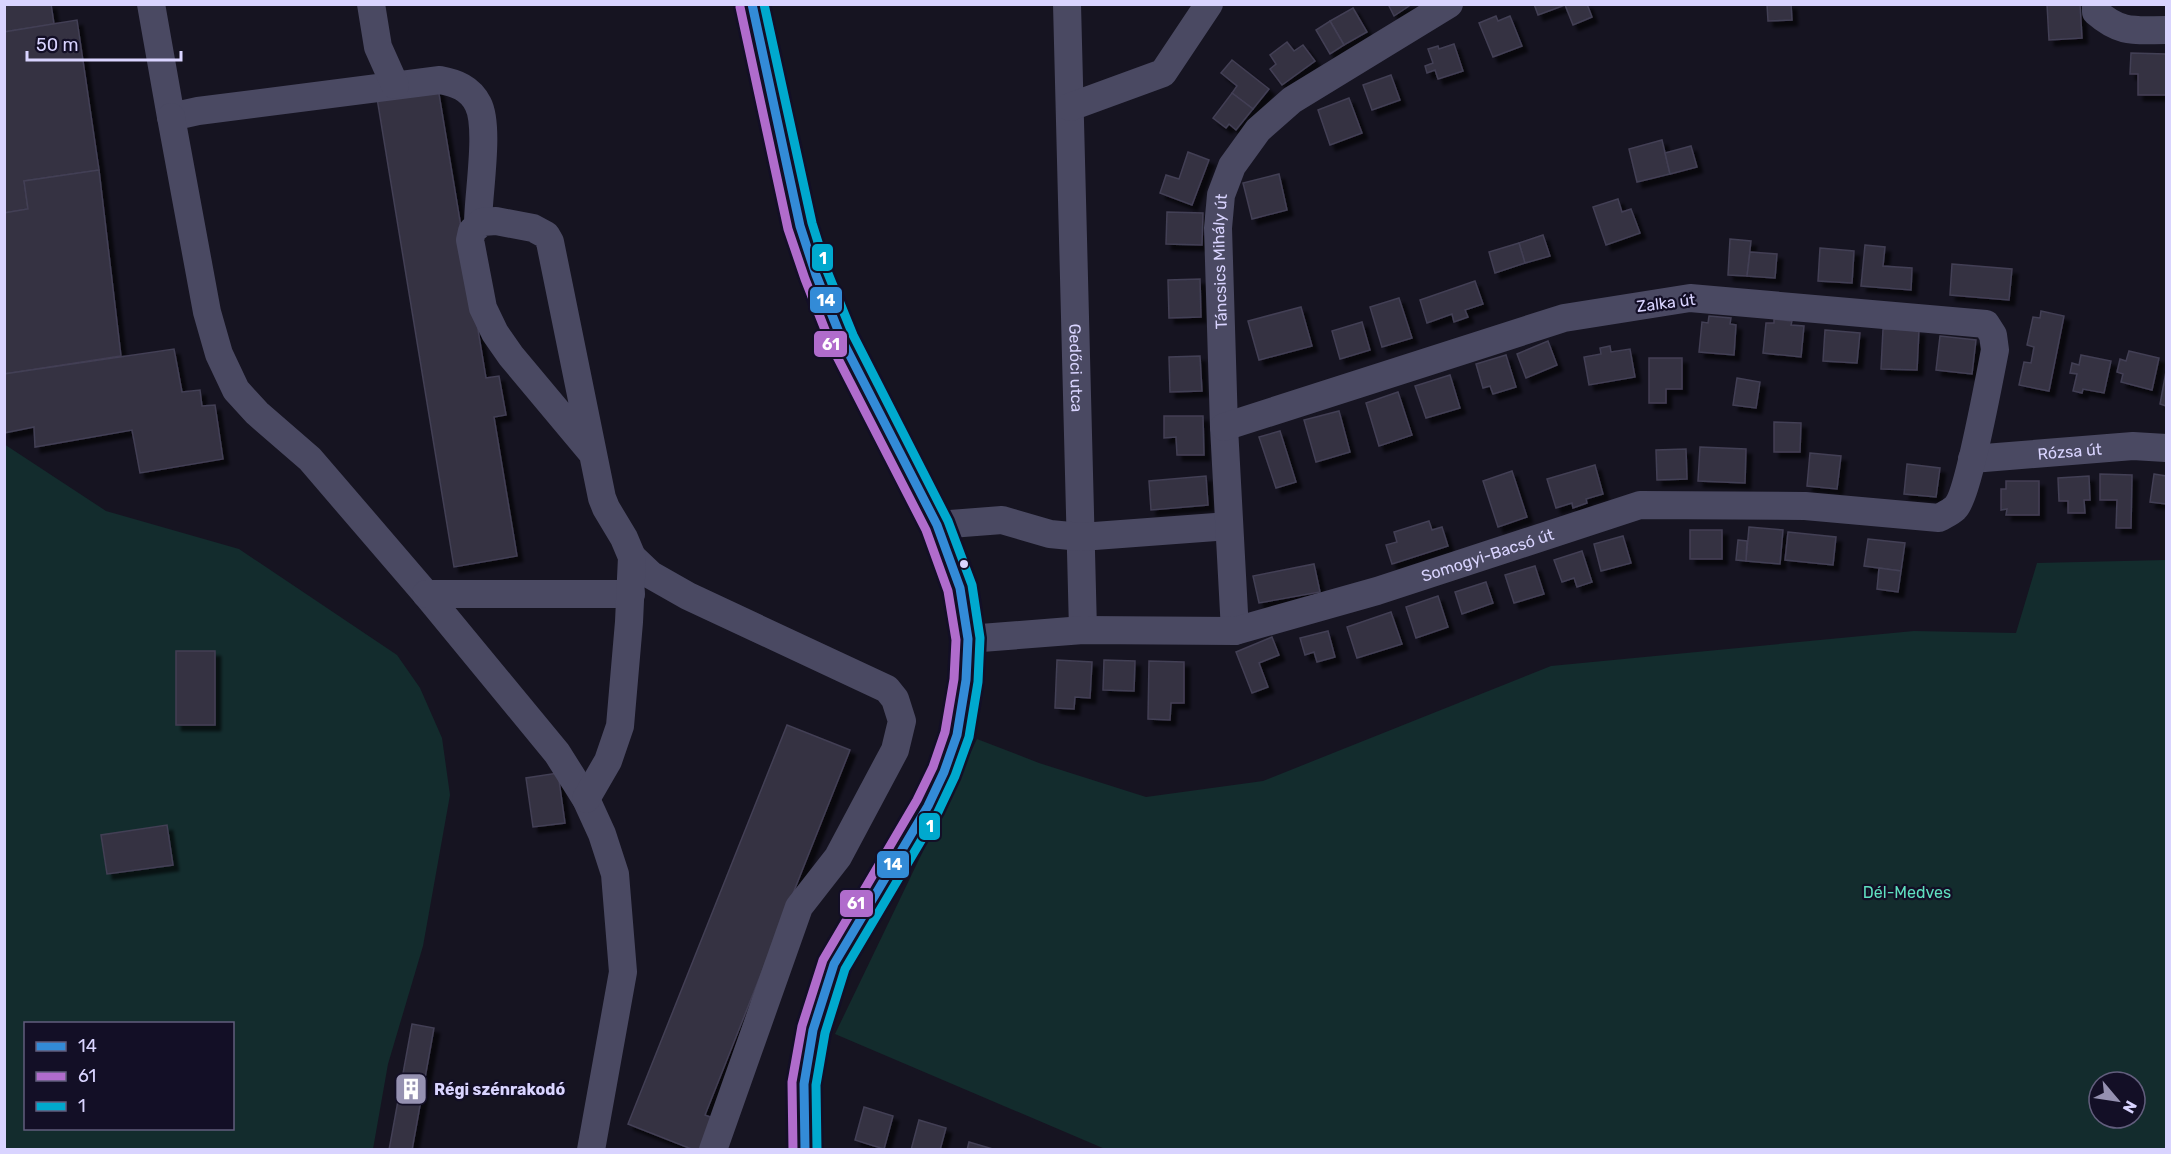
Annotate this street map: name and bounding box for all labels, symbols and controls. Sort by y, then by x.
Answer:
scale bar [27,24,182,62]
text: 50 m [36,34,79,56]
street label: Táncsics Mihály út [1208,193,1231,329]
line badge: 1 [811,243,834,272]
text: 1 [819,249,827,268]
line badge: 14 [809,286,843,314]
street label: Zalka út [1636,290,1696,316]
text: 14 [817,291,836,310]
street label: Gedőci utca [1066,323,1087,413]
line badge: 61 [813,330,848,358]
text: 61 [822,335,840,354]
street label: Rózsa út [2037,439,2103,463]
street label: Somogyi-Bacsó út [1419,524,1556,585]
unlabelled marker [958,558,970,570]
line badge: 1 [918,812,941,841]
text: 1 [926,817,934,836]
line badge: 14 [876,850,910,879]
text: 14 [884,855,903,874]
park label: Dél-Medves [1863,883,1951,902]
line badge: 61 [839,889,874,918]
text: 61 [847,894,865,913]
legend [24,1022,234,1130]
text: 14 [78,1035,97,1057]
text: 61 [78,1065,96,1087]
north arrow [2087,1070,2147,1130]
building icon: Régi szénrakodó [393,1071,429,1107]
place label: Régi szénrakodó [434,1080,565,1099]
text: 1 [78,1095,86,1117]
text: N [2119,1097,2141,1117]

